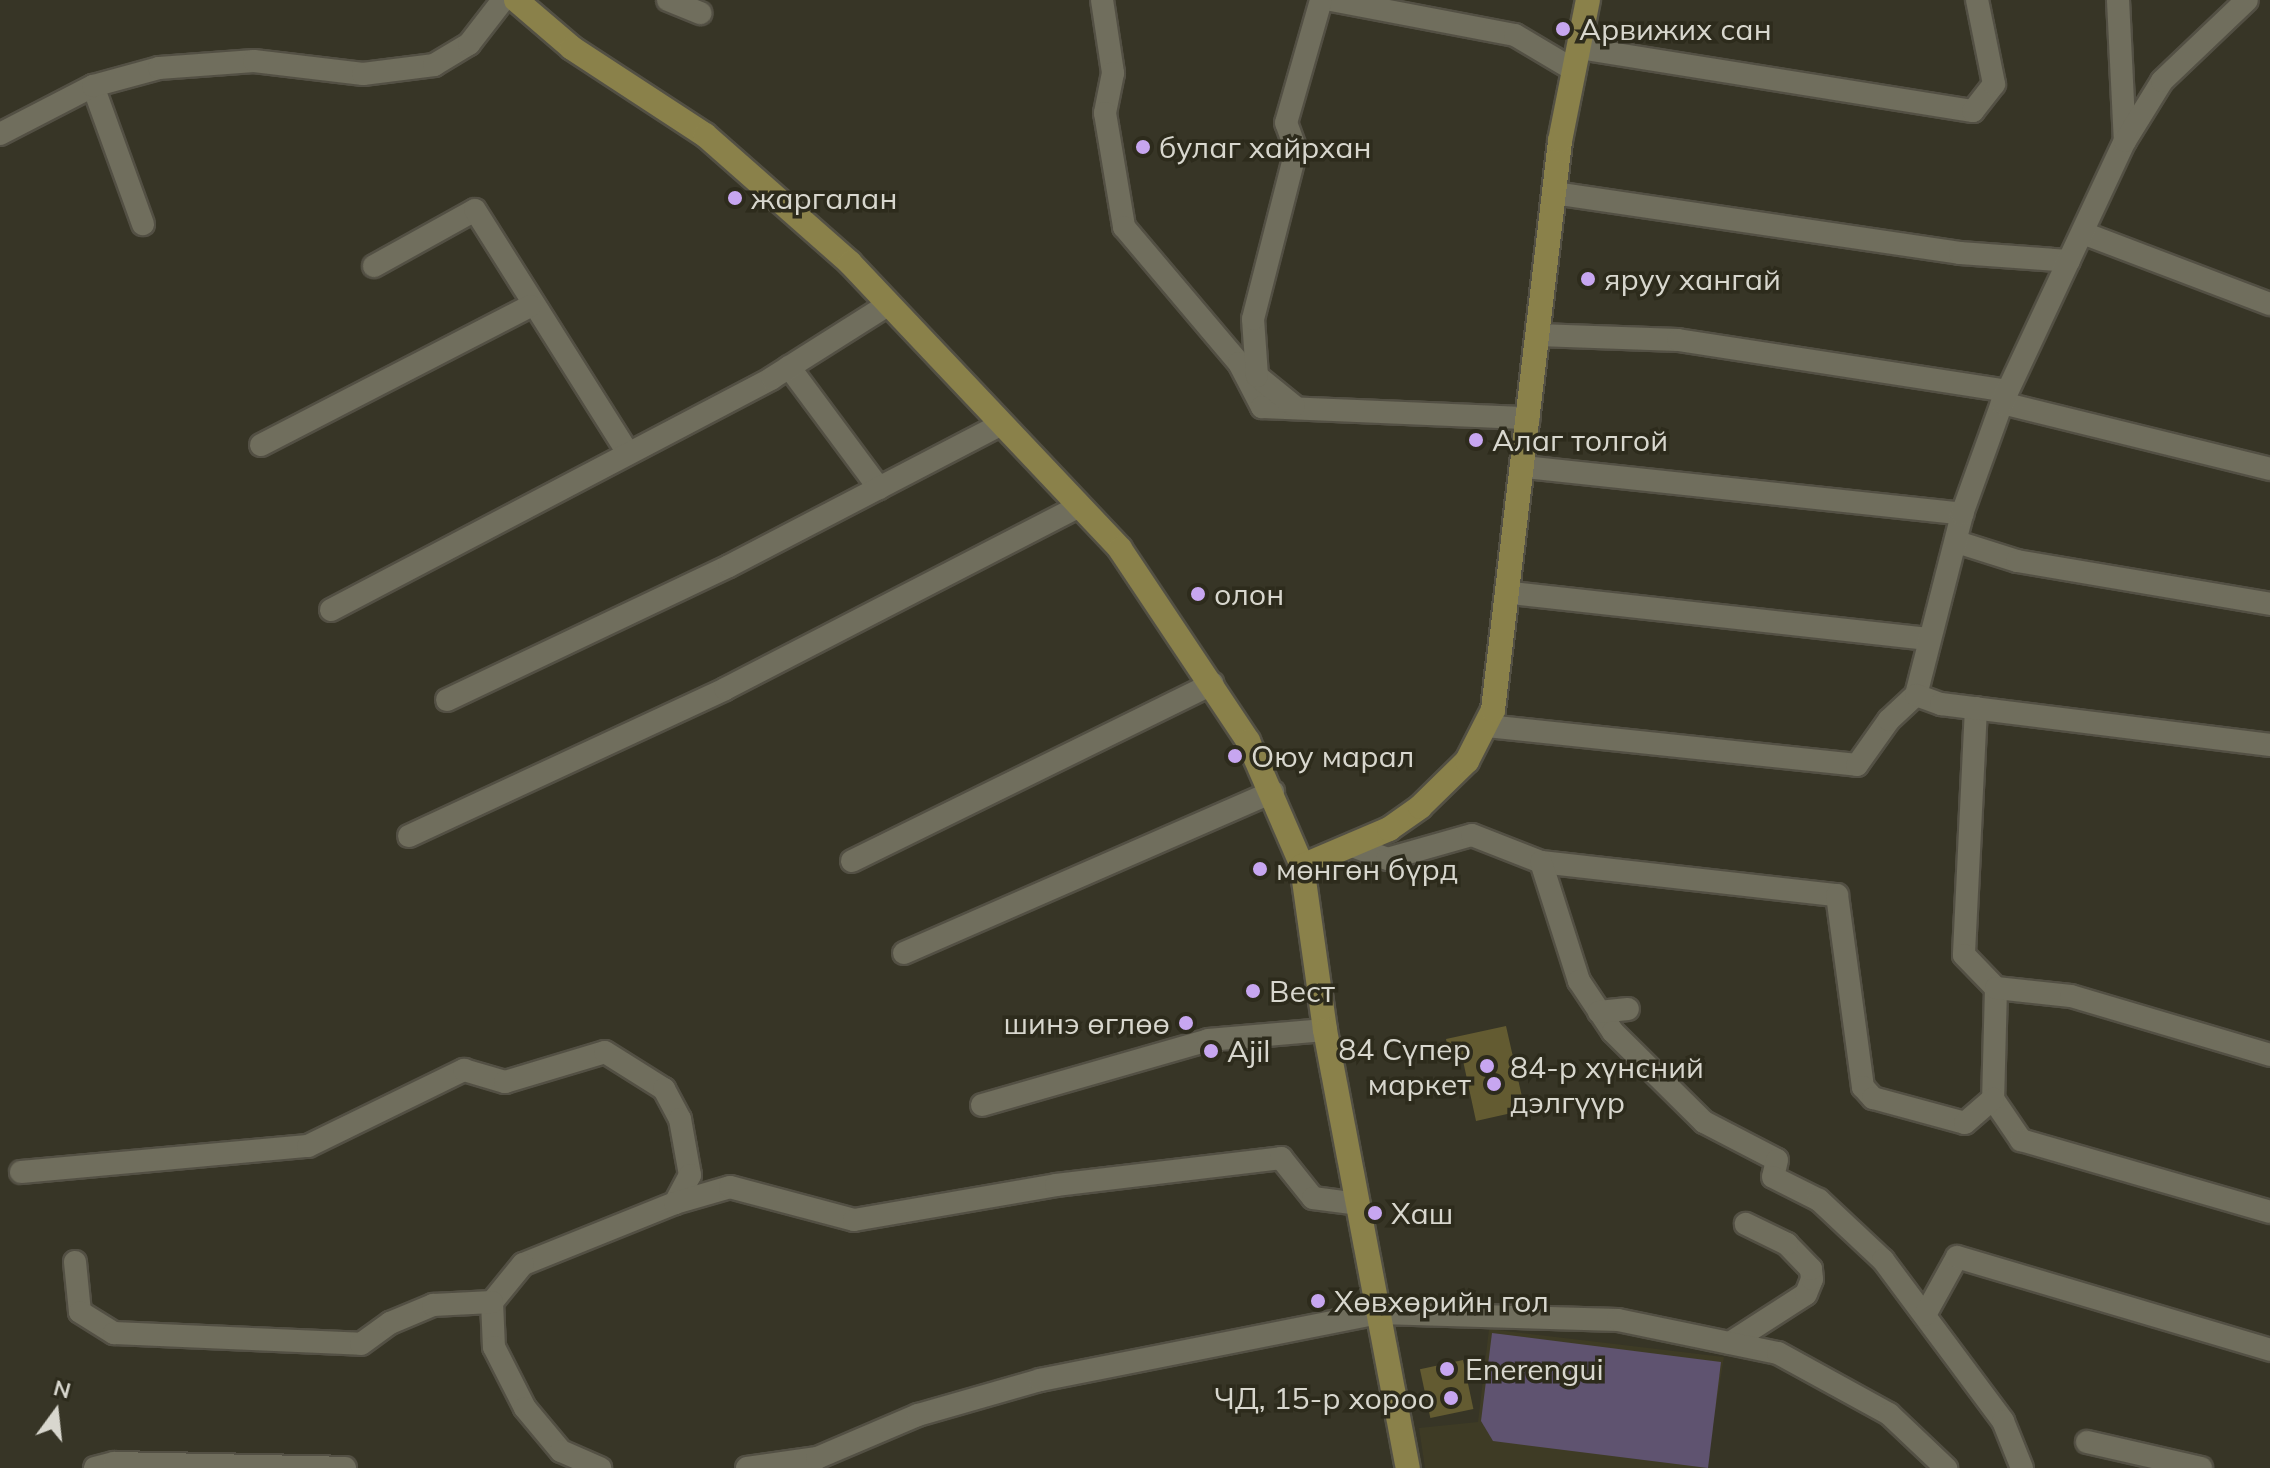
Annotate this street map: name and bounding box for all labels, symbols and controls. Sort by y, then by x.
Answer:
place label: Арвижих сан [1579,11,1772,47]
marker: Арвижих сан [1554,20,1572,38]
place label: булаг хайрхан [1159,129,1371,165]
marker: булаг хайрхан [1134,138,1152,156]
place label: жаргалан [751,180,897,216]
marker: жаргалан [726,189,744,207]
place label: яруу хангай [1604,261,1781,297]
marker: яруу хангай [1579,270,1597,288]
place label: Алаг толгой [1492,422,1668,458]
marker: Алаг толгой [1467,431,1485,449]
place label: олон [1214,576,1284,612]
marker: олон [1189,585,1207,603]
place label: Оюу марал [1251,738,1414,774]
marker: Оюу марал [1226,747,1244,765]
place label: мөнгөн бүрд [1276,851,1458,887]
marker: мөнгөн бүрд [1251,860,1269,878]
place label: Вест [1269,973,1335,1009]
marker: Вест [1244,982,1262,1000]
place label: шинэ өглөө [1004,1005,1170,1041]
marker: шинэ өглөө [1177,1014,1195,1032]
place label: 84 Сүпер маркет [1338,1031,1471,1102]
place label: Ajil [1227,1033,1270,1069]
marker: Ajil [1202,1042,1220,1060]
place label: 84-р хүнсний дэлгүүр [1510,1049,1704,1120]
marker: 84 Сүпер маркет [1478,1057,1496,1075]
marker: 84-р хүнсний дэлгүүр [1485,1075,1503,1093]
place label: Хаш [1391,1195,1453,1231]
marker: Хаш [1366,1204,1384,1222]
place label: Хөвхөрийн гол [1334,1283,1549,1319]
marker: Хөвхөрийн гол [1309,1292,1327,1310]
place label: Enerengui [1465,1351,1604,1387]
marker: Enerengui [1436,1358,1458,1380]
north arrow [16,1372,96,1452]
text: N [51,1373,74,1404]
place label: ЧД, 15-р хороо [1214,1380,1435,1416]
marker: ЧД, 15-р хороо [1442,1389,1460,1407]

